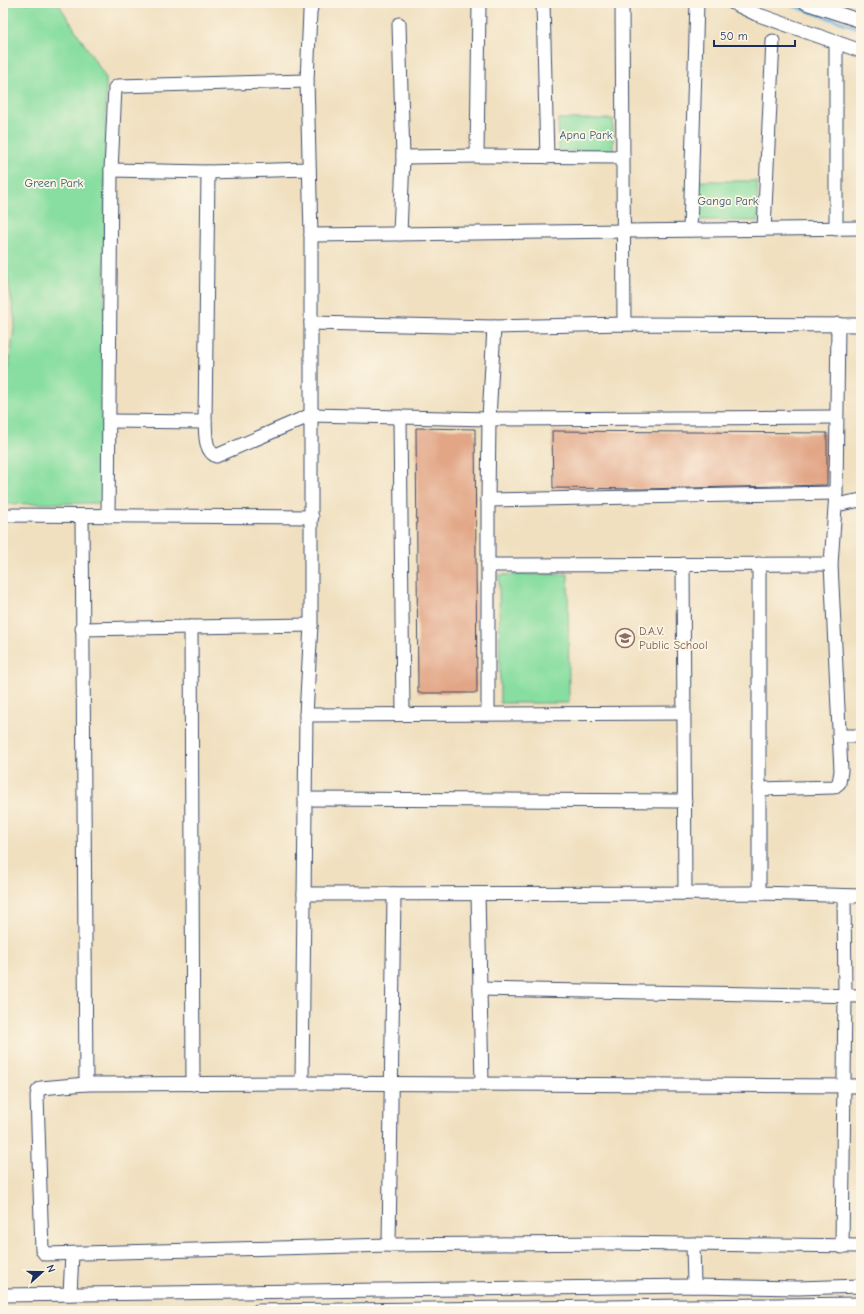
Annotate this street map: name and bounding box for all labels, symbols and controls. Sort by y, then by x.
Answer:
scale bar [714,22,795,48]
text: 50 m [720,29,748,43]
park label: Apna Park [559,128,613,142]
park label: Green Park [25,176,84,190]
park label: Ganga Park [698,194,759,208]
place label: D.A.V. Public School [639,624,708,652]
school or university icon: D.A.V. Public School [614,627,636,649]
north arrow [22,1252,62,1292]
text: N [44,1263,58,1274]

